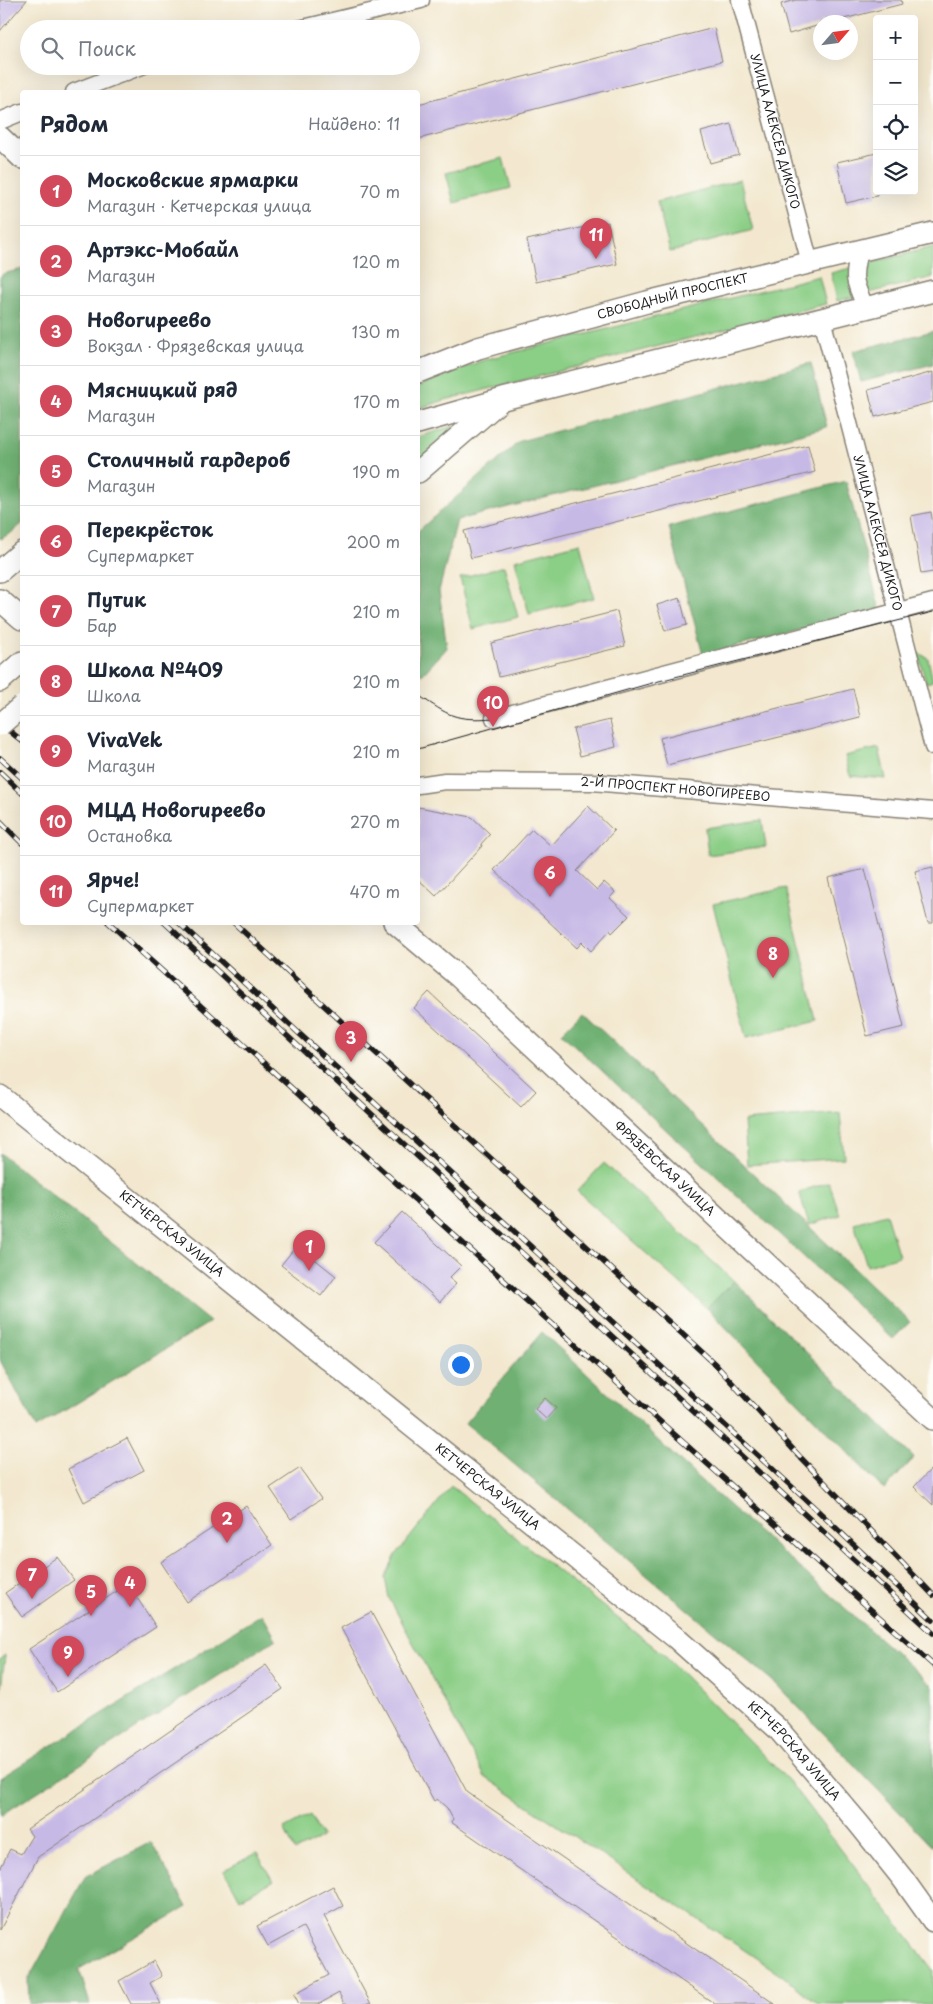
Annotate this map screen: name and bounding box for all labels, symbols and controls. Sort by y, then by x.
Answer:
north arrow [813,15,858,60]
map controls [873,15,918,195]
button: + [873,15,918,60]
search box [20,20,420,75]
icon: search [38,34,66,62]
text: Поиск [78,34,136,62]
street label: УЛИЦА АЛЕКСЕЯ ДИКОГО [747,51,805,211]
button: − [873,60,918,105]
button: locate [873,105,918,150]
text: Рядом [40,107,108,139]
text: Найдено: 11 [308,111,400,135]
button: layers [873,150,918,195]
text: Московские ярмарки [87,165,299,193]
text: 1 [52,179,60,203]
text: 70 m [360,179,400,203]
text: Магазин · Кетчерская улица [87,193,311,217]
pin: 11 [580,218,612,259]
text: Артэкс-Мобайл [87,235,239,263]
text: 2 [50,249,62,273]
text: 120 m [353,249,400,273]
text: Магазин [87,263,156,287]
street label: СВОБОДНЫЙ ПРОСПЕКТ [595,268,751,323]
text: Новогиреево [87,305,211,333]
text: 3 [51,319,61,343]
text: 130 m [352,319,400,343]
text: Вокзал · Фрязевская улица [87,333,304,357]
text: Мясницкий ряд [87,375,237,403]
text: 4 [51,389,61,413]
text: 170 m [354,389,400,413]
text: Магазин [87,403,156,427]
text: Столичный гардероб [87,445,290,473]
street label: УЛИЦА АЛЕКСЕЯ ДИКОГО [850,453,907,613]
text: 5 [51,459,61,483]
text: 190 m [352,459,400,483]
text: Магазин [87,473,156,497]
text: Перекрёсток [87,515,213,543]
text: 6 [50,529,62,553]
text: 200 m [347,529,400,553]
text: Супермаркет [87,543,194,567]
text: Путик [87,585,146,613]
text: 7 [51,599,61,623]
text: 210 m [352,599,400,623]
text: Бар [87,613,117,637]
text: Школа №409 [87,655,223,683]
text: 8 [51,669,61,693]
text: 210 m [352,669,400,693]
text: Школа [87,683,141,707]
pin: 10 [477,686,509,727]
text: VivaVek [87,725,162,753]
text: 9 [51,739,61,763]
text: 210 m [352,739,400,763]
text: Магазин [87,753,156,777]
street label: 2-Й ПРОСПЕКТ НОВОГИРЕЕВО [581,772,771,805]
text: МЦД Новогиреево [87,795,266,823]
text: 10 [46,809,66,833]
text: 270 m [350,809,400,833]
text: Остановка [87,823,172,847]
pin: 6 [534,856,566,897]
text: Ярче! [87,865,139,893]
text: 11 [49,879,63,903]
text: 470 m [350,879,400,903]
text: Супермаркет [87,893,194,917]
pin: 8 [757,937,789,978]
pin: 3 [335,1021,367,1062]
street label: ФРЯЗЕВСКАЯ УЛИЦА [611,1116,719,1219]
street label: КЕТЧЕРСКАЯ УЛИЦА [116,1185,228,1280]
pin: 1 [293,1230,325,1271]
your location [448,1352,474,1378]
street label: КЕТЧЕРСКАЯ УЛИЦА [432,1439,544,1534]
pin: 2 [211,1502,243,1543]
pin: 7 [16,1558,48,1599]
pin: 4 [114,1566,146,1607]
pin: 5 [75,1575,107,1616]
pin: 9 [52,1636,84,1677]
street label: КЕТЧЕРСКАЯ УЛИЦА [744,1696,845,1804]

